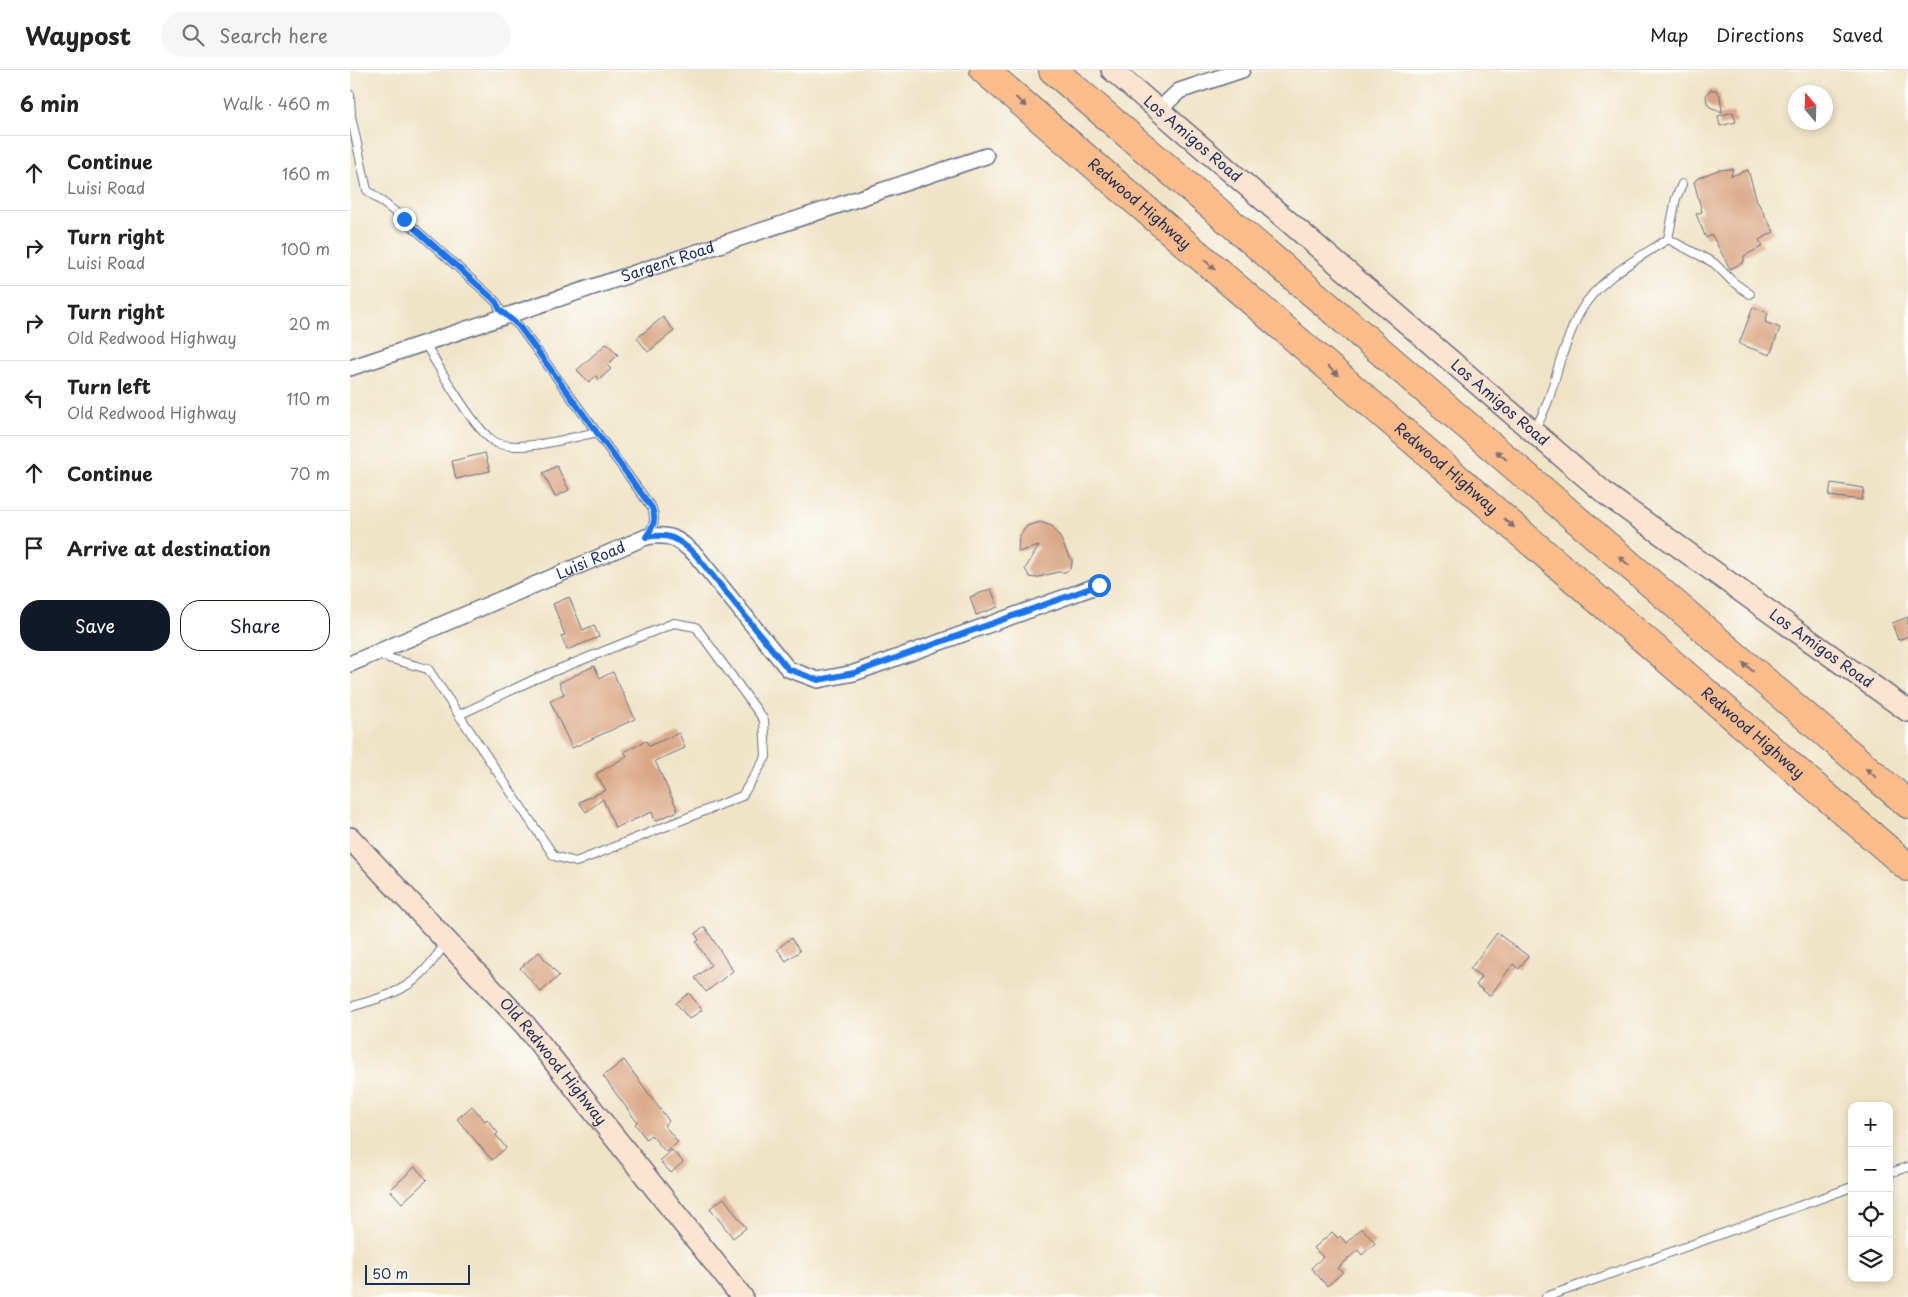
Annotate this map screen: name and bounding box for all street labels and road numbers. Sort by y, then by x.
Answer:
street label: Los Amigos Road [1139,89,1248,187]
street label: Redwood Highway [1083,152,1197,254]
street label: Sargent Road [618,234,717,287]
street label: Los Amigos Road [1446,353,1555,451]
street label: Redwood Highway [1390,416,1504,518]
street label: Luisi Road [552,534,628,584]
street label: Los Amigos Road [1765,602,1879,693]
street label: Redwood Highway [1697,681,1810,783]
street label: Old Redwood Highway [495,992,613,1129]

